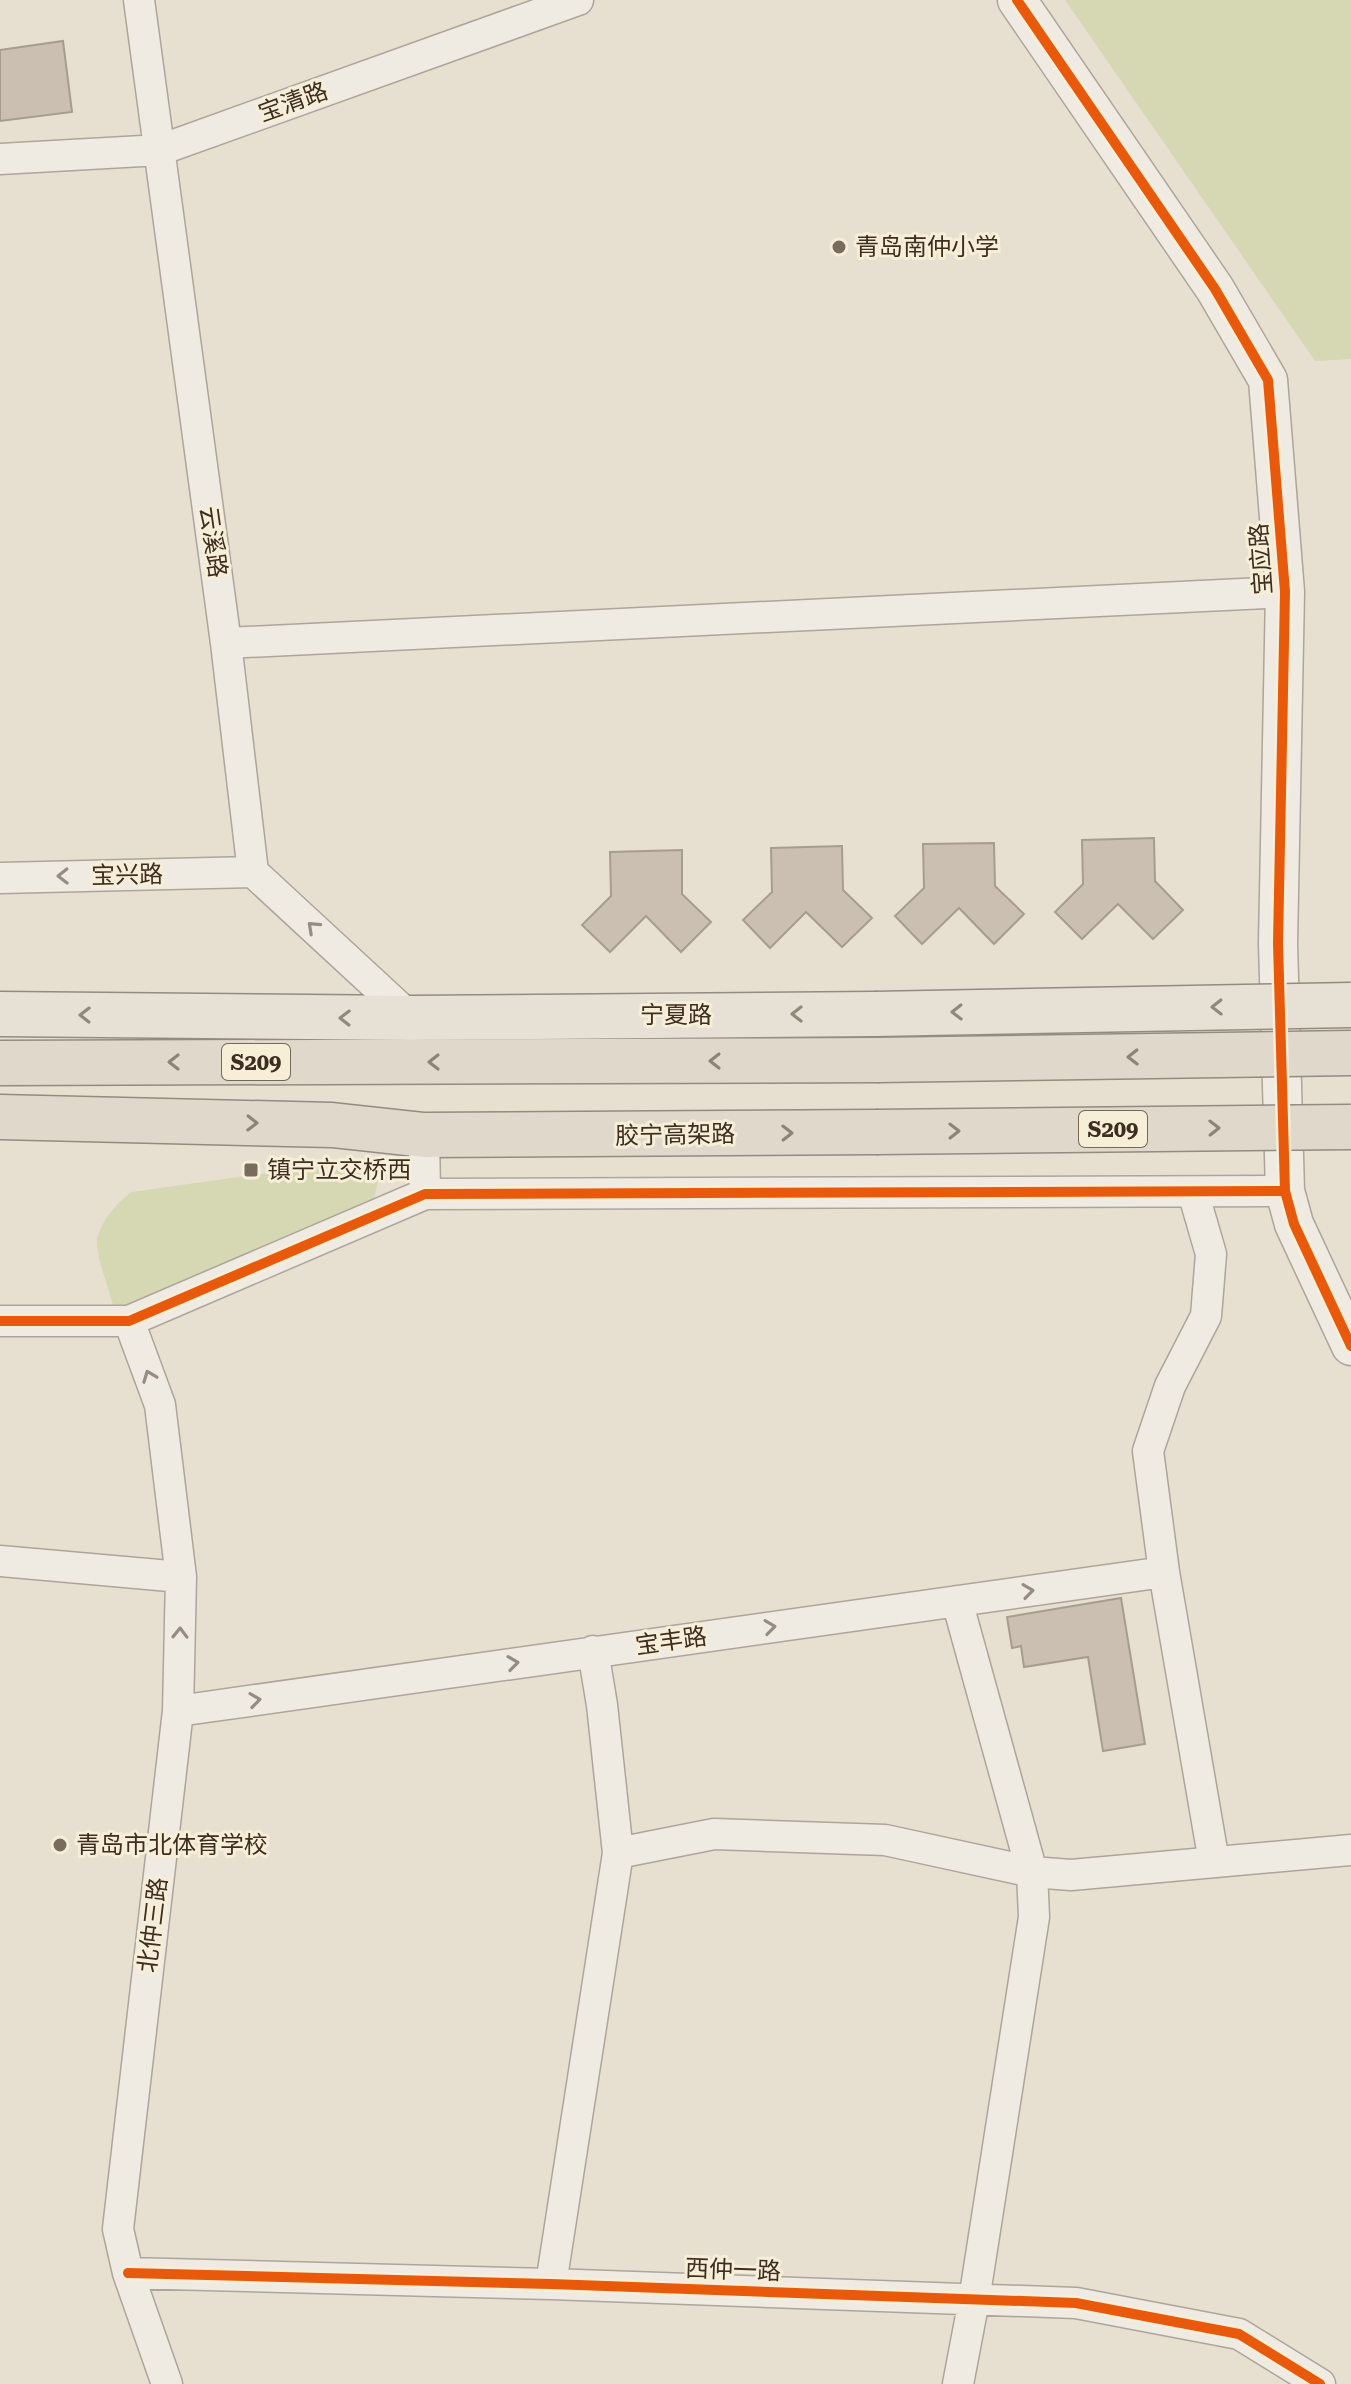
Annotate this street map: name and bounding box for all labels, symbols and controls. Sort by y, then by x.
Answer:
street label: 宝清路 [254,77,332,127]
place label: 青岛南仲小学 [855,233,999,261]
marker: 青岛南仲小学 [830,238,848,256]
street label: 云溪路 [194,504,232,580]
street label: 宝应路 [1245,522,1277,596]
street label: 宝兴路 [91,860,163,890]
one-way arrow [56,868,69,885]
one-way arrow [307,923,322,937]
one-way arrow [1210,999,1223,1016]
street label: 宁夏路 [640,1001,712,1029]
one-way arrow [950,1004,963,1021]
one-way arrow [790,1005,803,1023]
one-way arrow [78,1006,91,1024]
one-way arrow [338,1009,351,1026]
road number: S209 [222,1044,290,1080]
one-way arrow [1126,1048,1139,1065]
one-way arrow [708,1052,721,1070]
one-way arrow [167,1053,180,1071]
one-way arrow [427,1053,440,1071]
road number: S209 [1079,1111,1147,1147]
one-way arrow [246,1114,259,1132]
one-way arrow [1208,1119,1221,1137]
street label: 胶宁高架路 [615,1120,735,1150]
one-way arrow [948,1122,961,1140]
one-way arrow [781,1124,794,1142]
place label: 镇宁立交桥西 [267,1156,411,1184]
marker: 镇宁立交桥西 [242,1161,260,1179]
one-way arrow [142,1370,159,1384]
one-way arrow [1021,1583,1035,1600]
one-way arrow [763,1619,777,1636]
street label: 宝丰路 [633,1622,709,1660]
one-way arrow [171,1626,189,1639]
one-way arrow [506,1655,520,1672]
one-way arrow [248,1692,262,1709]
place label: 青岛市北体育学校 [76,1831,268,1859]
marker: 青岛市北体育学校 [51,1836,69,1854]
street label: 北仲三路 [133,1876,173,1974]
street label: 西仲一路 [685,2254,781,2286]

